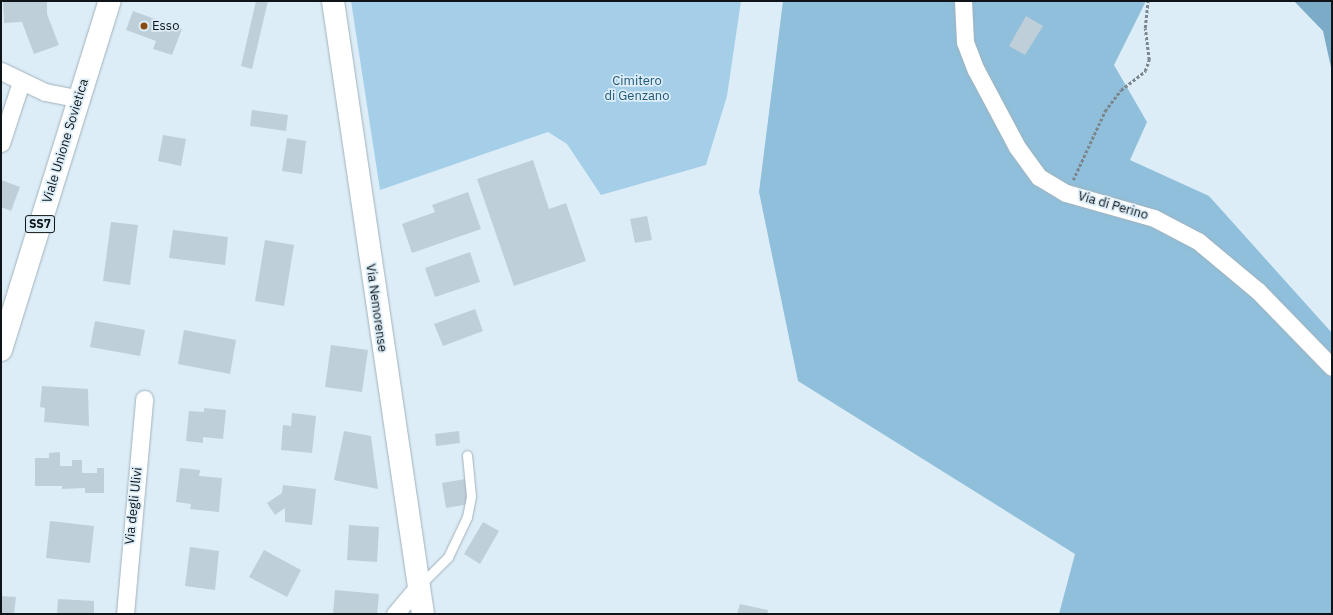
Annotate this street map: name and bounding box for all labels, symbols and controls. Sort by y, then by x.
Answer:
place label: Esso [152,18,179,34]
marker: Esso [139,21,149,31]
park label: Cimitero di Genzano [604,74,670,105]
street label: Viale Unione Sovietica [40,77,92,205]
street label: Via di Perino [1076,189,1150,223]
road number: SS7 [24,214,56,234]
street label: Via Nemorense [362,263,390,353]
street label: Via degli Ulivi [122,466,146,546]

